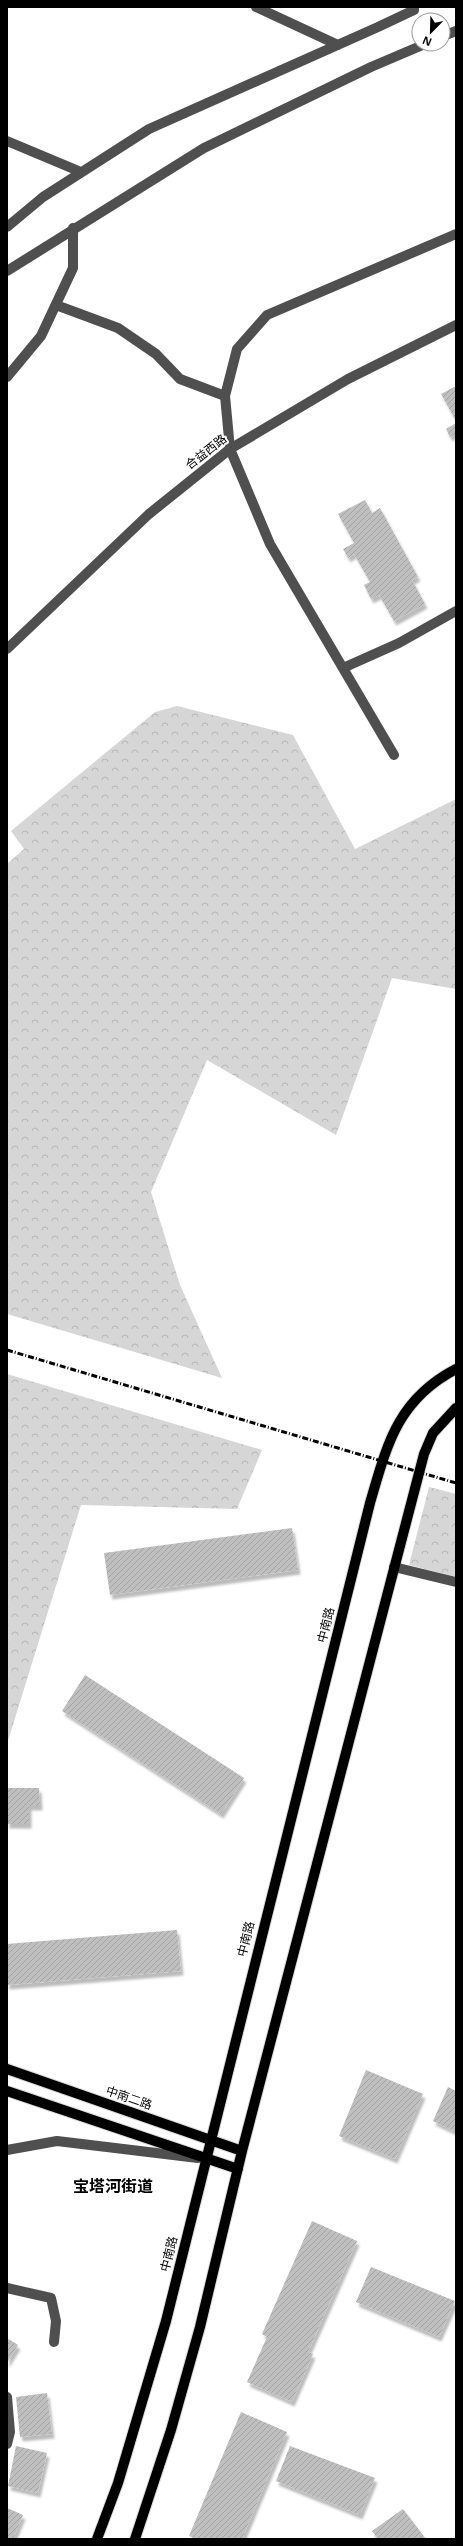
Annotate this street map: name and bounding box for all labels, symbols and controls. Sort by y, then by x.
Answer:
north arrow [411,12,451,52]
text: N [420,33,434,50]
street label: 合益西路 [182,430,230,473]
street label: 中南路 [313,1605,338,1644]
street label: 中南路 [233,1919,258,1958]
street label: 中南二路 [104,2082,155,2113]
district label: 宝塔河街道 [73,2175,153,2197]
street label: 中南路 [156,2234,181,2273]

